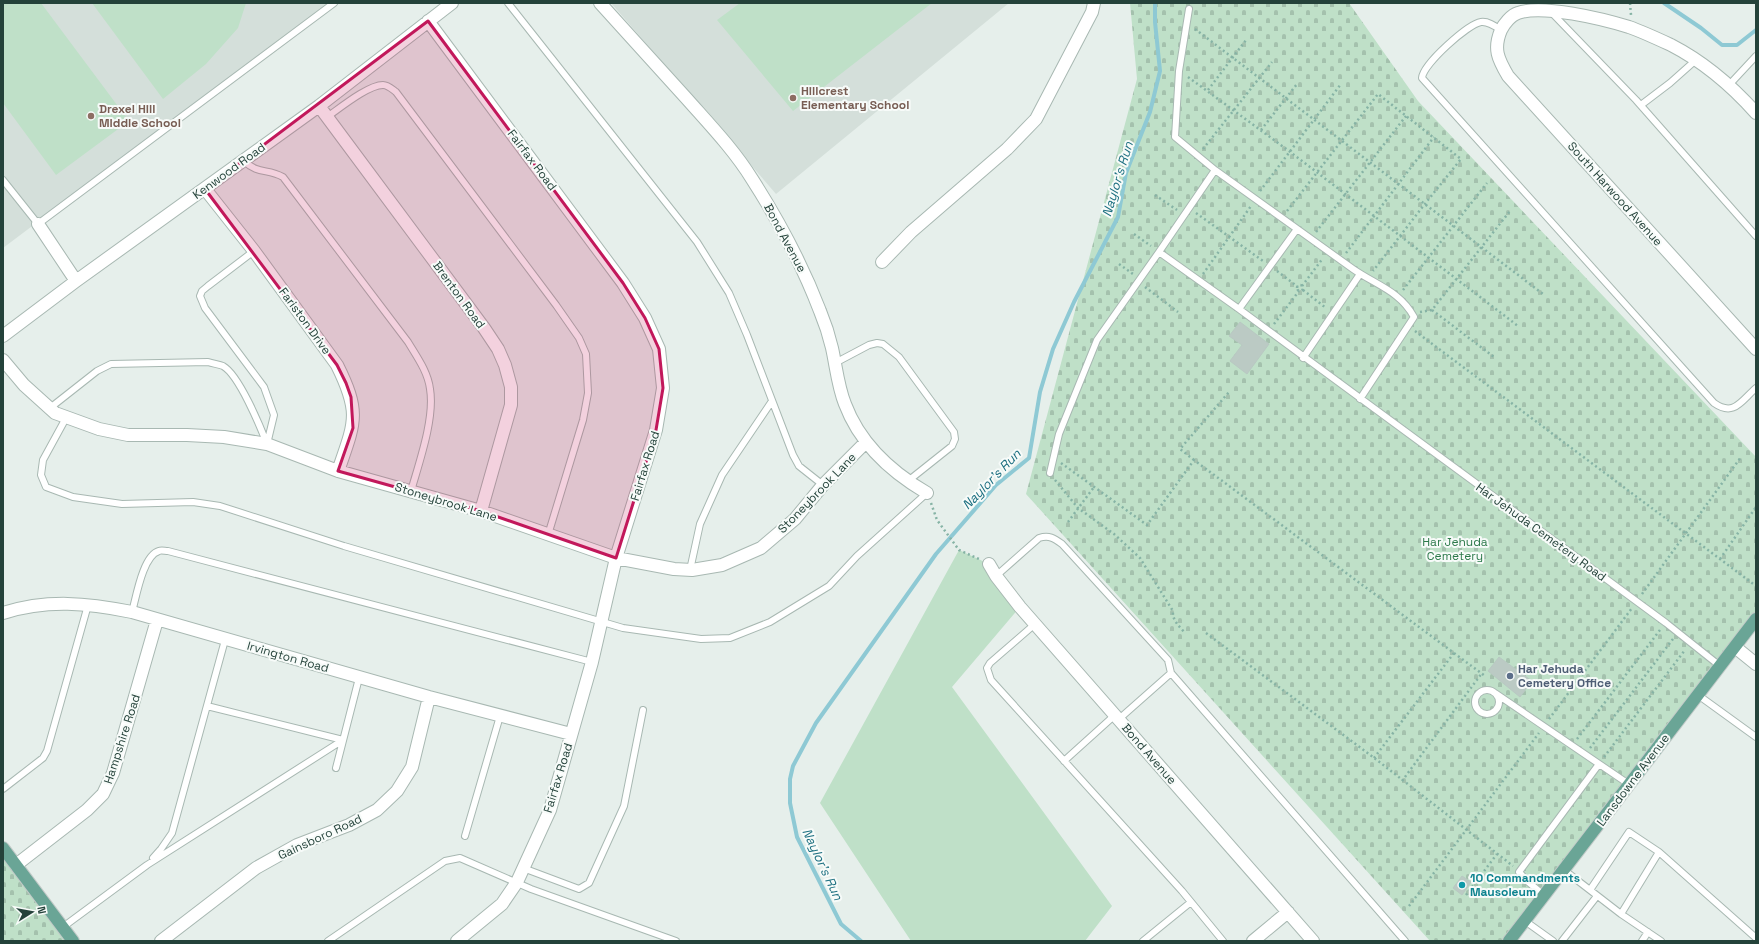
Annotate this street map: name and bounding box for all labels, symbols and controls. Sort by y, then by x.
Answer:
place label: Hillcrest Elementary School [801,83,909,113]
marker: Hillcrest Elementary School [788,93,798,103]
place label: Drexel Hill Middle School [99,101,181,131]
marker: Drexel Hill Middle School [86,111,96,121]
street label: Fairfax Road [504,126,560,194]
street label: Kenwood Road [189,139,269,203]
water label: Naylor's Run [1098,139,1137,219]
street label: South Harwood Avenue [1564,139,1666,249]
street label: Bond Avenue [760,201,810,275]
street label: Brenton Road [429,258,489,332]
street label: Fariston Drive [275,284,335,358]
street label: Fairfax Road [627,429,663,503]
water label: Naylor's Run [958,445,1025,513]
street label: Stoneybrook Lane [774,449,860,537]
street label: Stoneybrook Lane [393,479,499,525]
street label: Har Jehuda Cemetery Road [1473,479,1609,585]
park label: Har Jehuda Cemetery [1422,534,1488,564]
street label: Irvington Road [245,638,331,676]
place label: Har Jehuda Cemetery Office [1518,661,1611,691]
marker: Har Jehuda Cemetery Office [1505,671,1515,681]
street label: Hampshire Road [100,692,144,786]
street label: Bond Avenue [1118,720,1180,788]
street label: Lansdowne Avenue [1593,731,1673,829]
street label: Fairfax Road [540,741,576,815]
street label: Gainsboro Road [275,811,365,863]
water label: Naylor's Run [798,825,847,904]
place label: 10 Commandments Mausoleum [1470,870,1580,900]
marker: 10 Commandments Mausoleum [1457,880,1467,890]
north arrow [12,892,52,932]
text: N [34,905,49,915]

